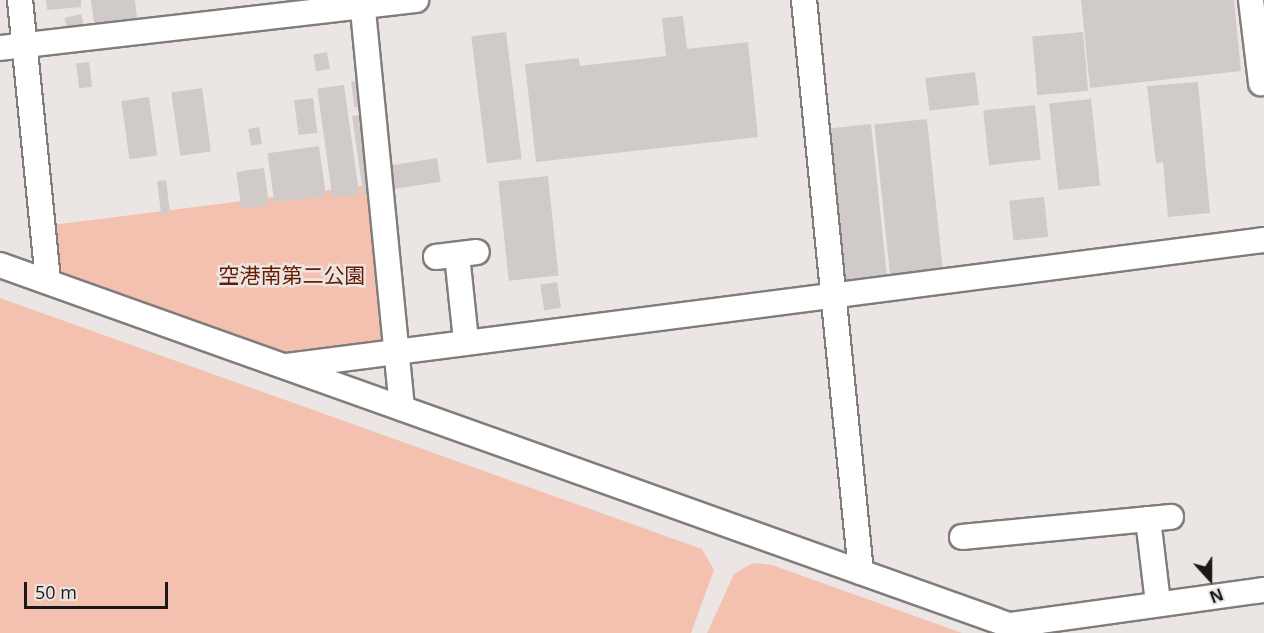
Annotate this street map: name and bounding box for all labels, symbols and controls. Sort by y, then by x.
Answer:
park label: 空港南第二公園 [219,262,365,288]
north arrow [1180,549,1240,609]
scale bar [27,570,171,608]
text: 50 m [35,580,77,604]
text: N [1206,583,1226,608]

